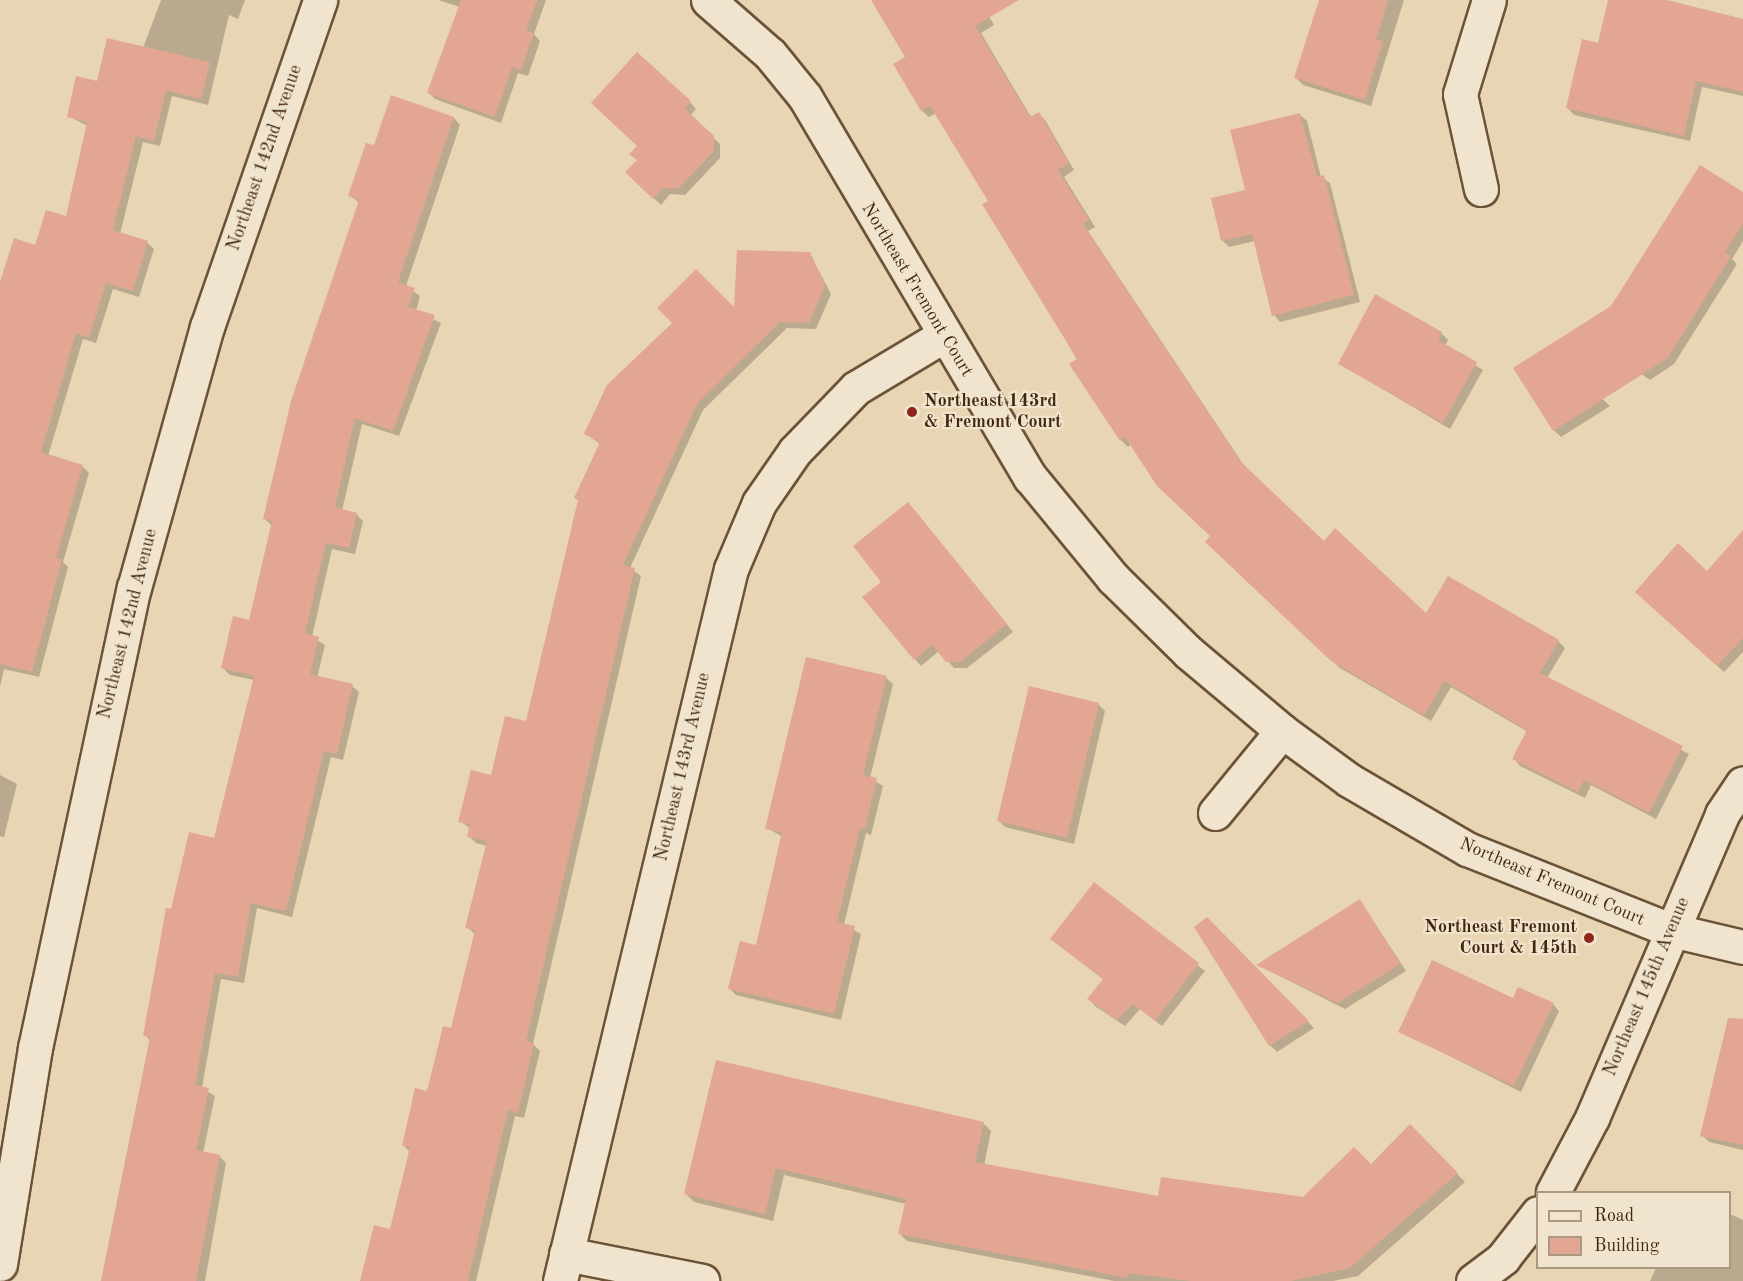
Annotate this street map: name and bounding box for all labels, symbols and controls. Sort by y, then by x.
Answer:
street label: Northeast 142nd Avenue [223,62,307,254]
street label: Northeast Fremont Court [857,199,977,381]
place label: Northeast 143rd & Fremont Court [924,391,1062,434]
marker: Northeast 143rd & Fremont Court [905,405,919,419]
street label: Northeast 142nd Avenue [94,527,162,721]
street label: Northeast 143rd Avenue [651,671,715,863]
street label: Northeast Fremont Court [1456,833,1648,931]
street label: Northeast 145th Avenue [1600,894,1694,1080]
place label: Northeast Fremont Court & 145th [1424,917,1577,960]
marker: Northeast Fremont Court & 145th [1582,931,1596,945]
legend [1536,1191,1731,1269]
text: Road [1594,1207,1634,1225]
text: Building [1594,1237,1659,1255]

